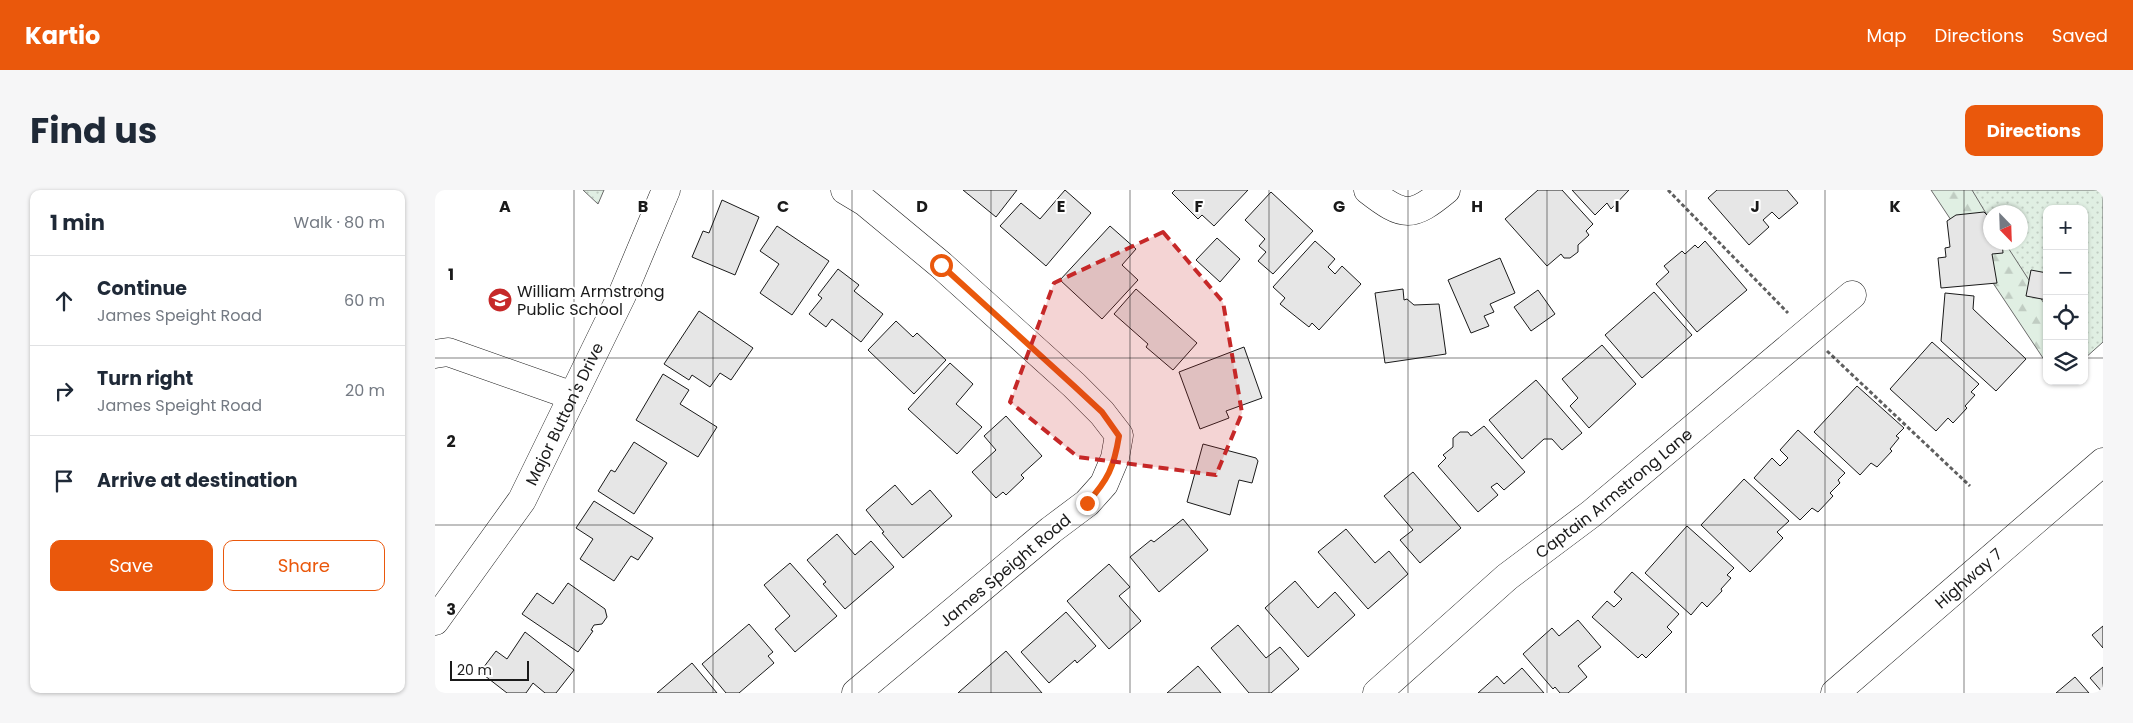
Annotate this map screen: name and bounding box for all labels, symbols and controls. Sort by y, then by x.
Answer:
text: Kartio [25,19,100,52]
text: Map [1867,23,1906,48]
text: Directions [1934,23,2024,48]
text: Saved [2052,23,2108,48]
button: Directions [1965,105,2103,156]
text: Find us [30,106,157,155]
text: A [499,195,511,218]
text: B [638,195,648,218]
text: C [777,195,789,218]
text: D [916,195,928,218]
text: E [1057,195,1065,218]
text: F [1195,195,1204,218]
text: G [1333,195,1345,218]
text: H [1471,195,1483,218]
text: I [1615,195,1619,218]
text: J [1750,195,1760,218]
text: K [1889,195,1901,218]
north arrow [1983,205,2028,250]
map controls [2043,205,2088,385]
button: + [2043,205,2088,250]
text: 1 min [50,208,105,237]
text: Walk · 80 m [294,211,385,234]
button: − [2043,250,2088,295]
route start [930,254,953,277]
text: 1 [448,263,454,286]
text: Continue [97,275,187,302]
place label: William Armstrong Public School [517,280,665,321]
icon: ahead [50,287,78,315]
school or university icon: William Armstrong Public School [487,287,513,313]
text: 60 m [344,289,385,312]
button: locate [2043,295,2088,340]
text: James Speight Road [97,304,262,327]
street label: Major Button's Drive [520,338,609,489]
button: layers [2043,340,2088,385]
text: Turn right [97,365,193,392]
icon: right [50,377,78,405]
text: 20 m [345,379,385,402]
text: James Speight Road [97,394,262,417]
street label: Captain Armstrong Lane [1531,423,1697,564]
text: 2 [446,430,456,453]
icon: arrive [50,467,78,495]
text: Arrive at destination [97,467,298,494]
route end [1076,492,1099,515]
street label: James Speight Road [935,508,1076,632]
button: Save [50,540,213,591]
button: Share [223,540,385,591]
street label: Highway 7 [1930,543,2007,614]
text: 3 [446,598,456,621]
scale bar [450,658,529,681]
text: 20 m [457,660,492,680]

